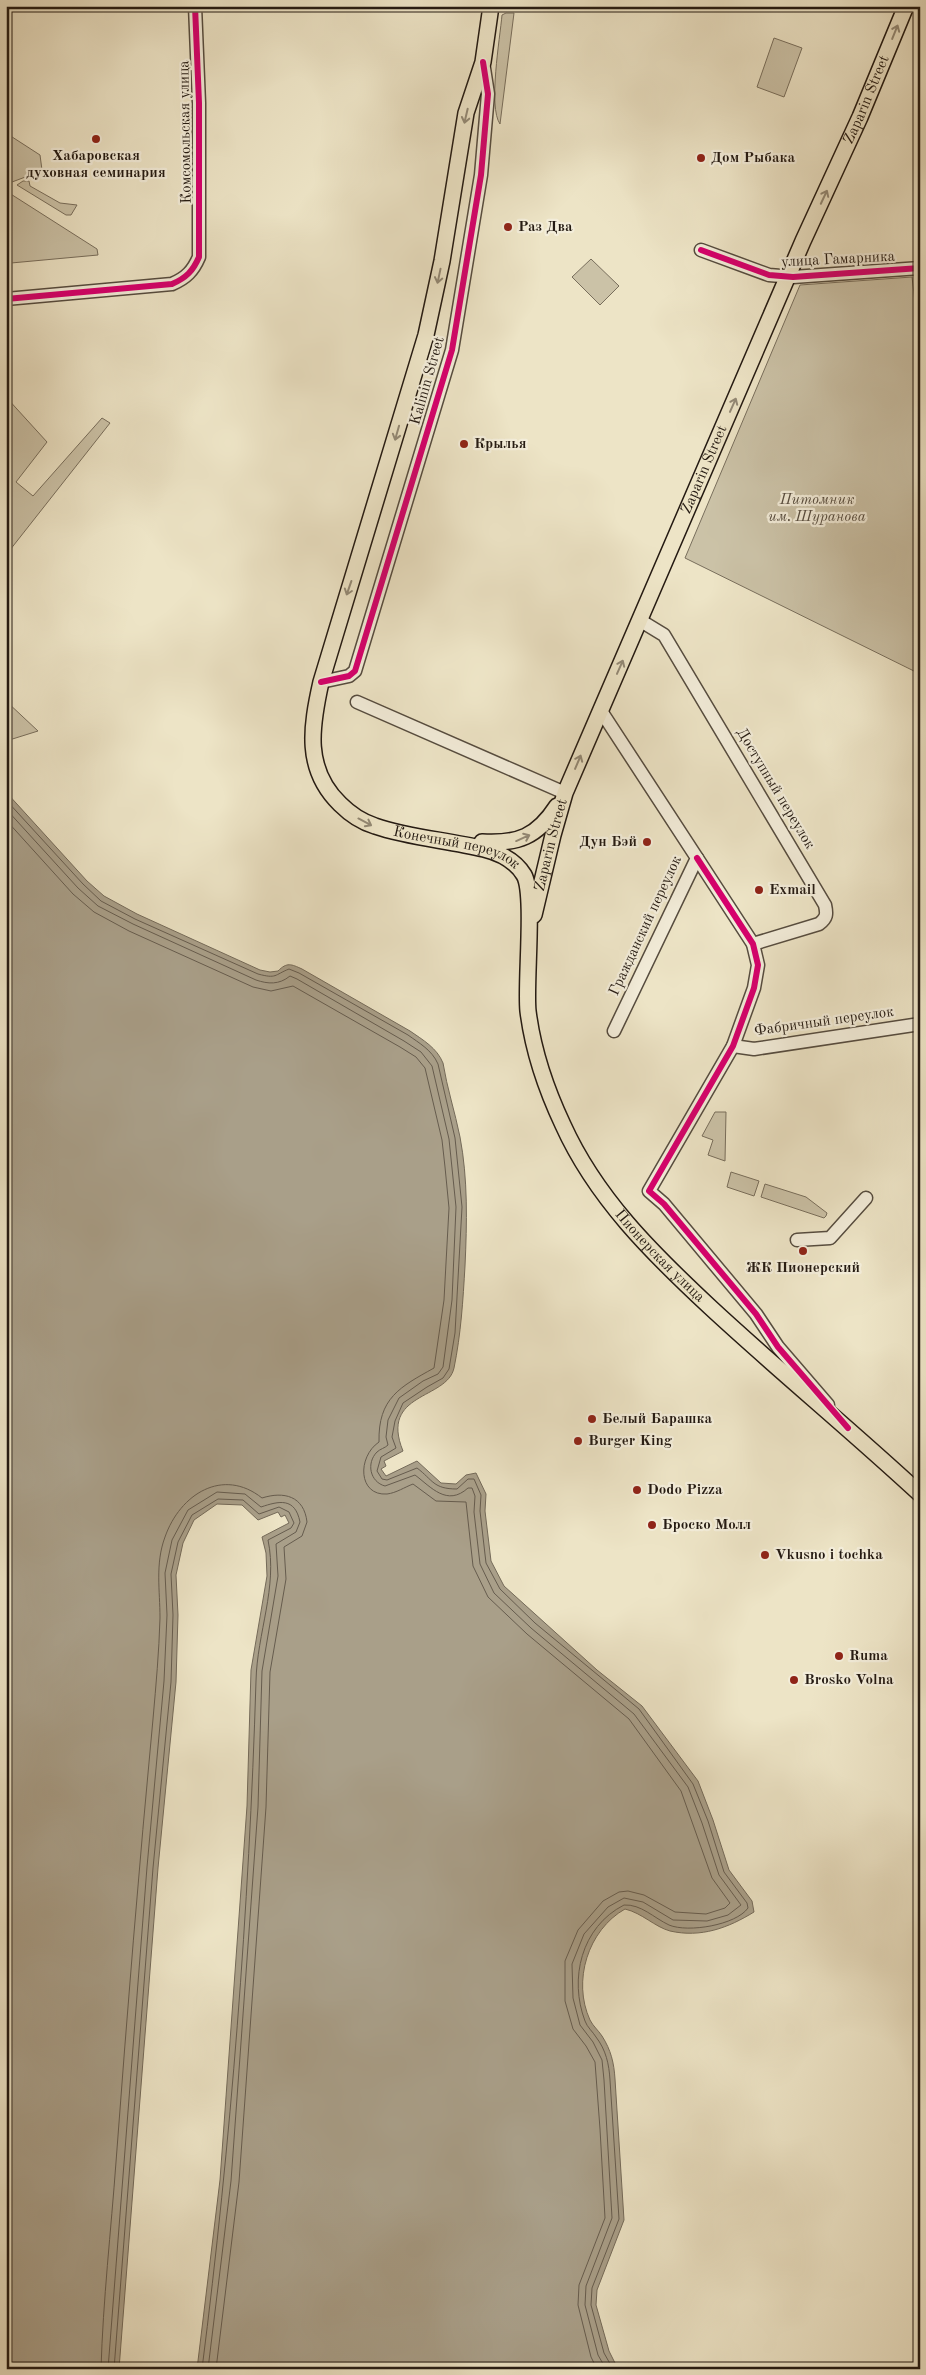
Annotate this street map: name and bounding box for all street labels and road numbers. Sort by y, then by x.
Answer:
street label: Zaparin Street [841,53,892,146]
street label: Комсомольская улица [177,60,195,204]
street label: улица Гамарника [781,249,896,270]
street label: Kalinin Street [408,335,448,427]
street label: Zaparin Street [679,423,730,516]
street label: Доступный переулок [733,726,817,852]
street label: Zaparin Street [532,797,570,893]
street label: Конечный переулок [392,824,523,873]
street label: Гражданский переулок [607,853,685,998]
street label: Фабричный переулок [753,1005,895,1039]
street label: Пионерская улица [612,1207,708,1306]

